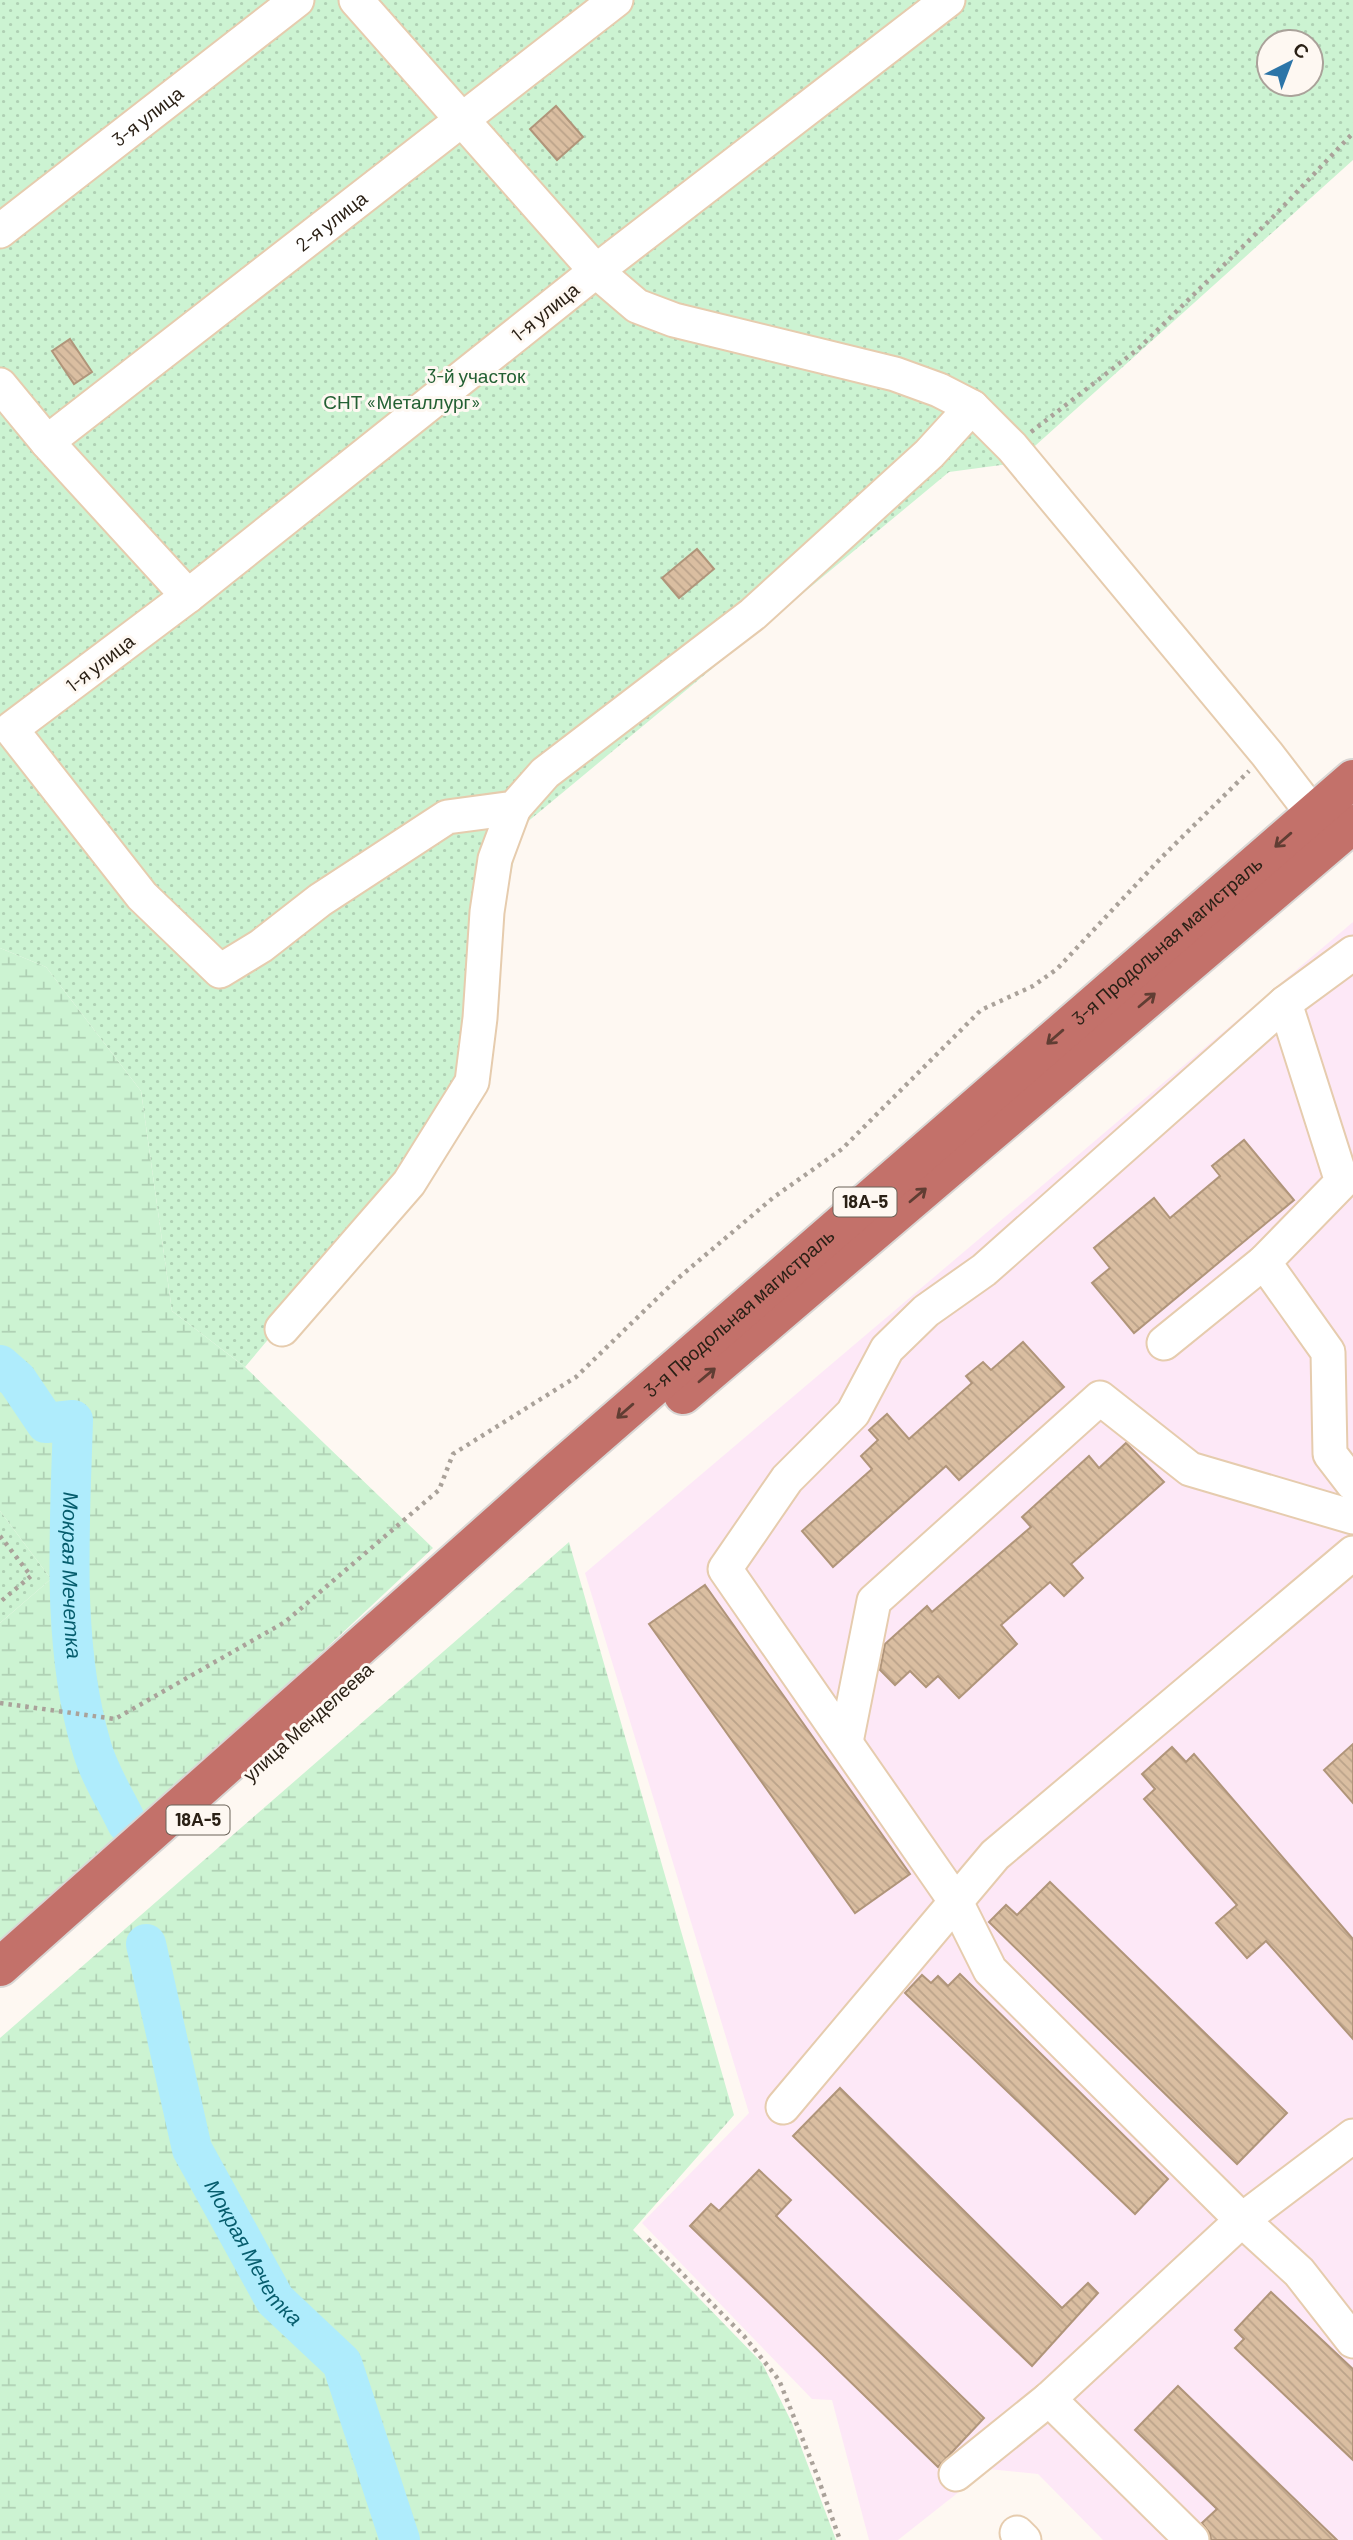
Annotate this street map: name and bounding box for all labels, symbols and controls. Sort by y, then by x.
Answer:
north arrow [1255,28,1325,98]
text: С [1289,37,1315,63]
street label: 3-я улица [107,81,188,151]
street label: 2-я улица [291,186,372,256]
street label: 1-я улица [506,277,584,346]
park label: 3-й участок [427,364,526,387]
park label: СНТ «Металлург» [323,390,481,413]
street label: 1-я улица [61,629,139,696]
one-way arrow [1274,832,1292,848]
street label: 3-я Продольная магистраль [1067,851,1267,1029]
one-way arrow [1138,992,1156,1008]
one-way arrow [1047,1029,1065,1045]
one-way arrow [909,1187,927,1203]
road number: 18А-5 [834,1188,896,1217]
street label: 3-я Продольная магистраль [639,1223,839,1401]
one-way arrow [698,1367,716,1383]
one-way arrow [617,1403,634,1420]
water label: Мокрая Мечетка [58,1491,88,1660]
street label: улица Менделеева [238,1657,378,1786]
road number: 18А-5 [166,1806,230,1834]
water label: Мокрая Мечетка [200,2175,308,2330]

